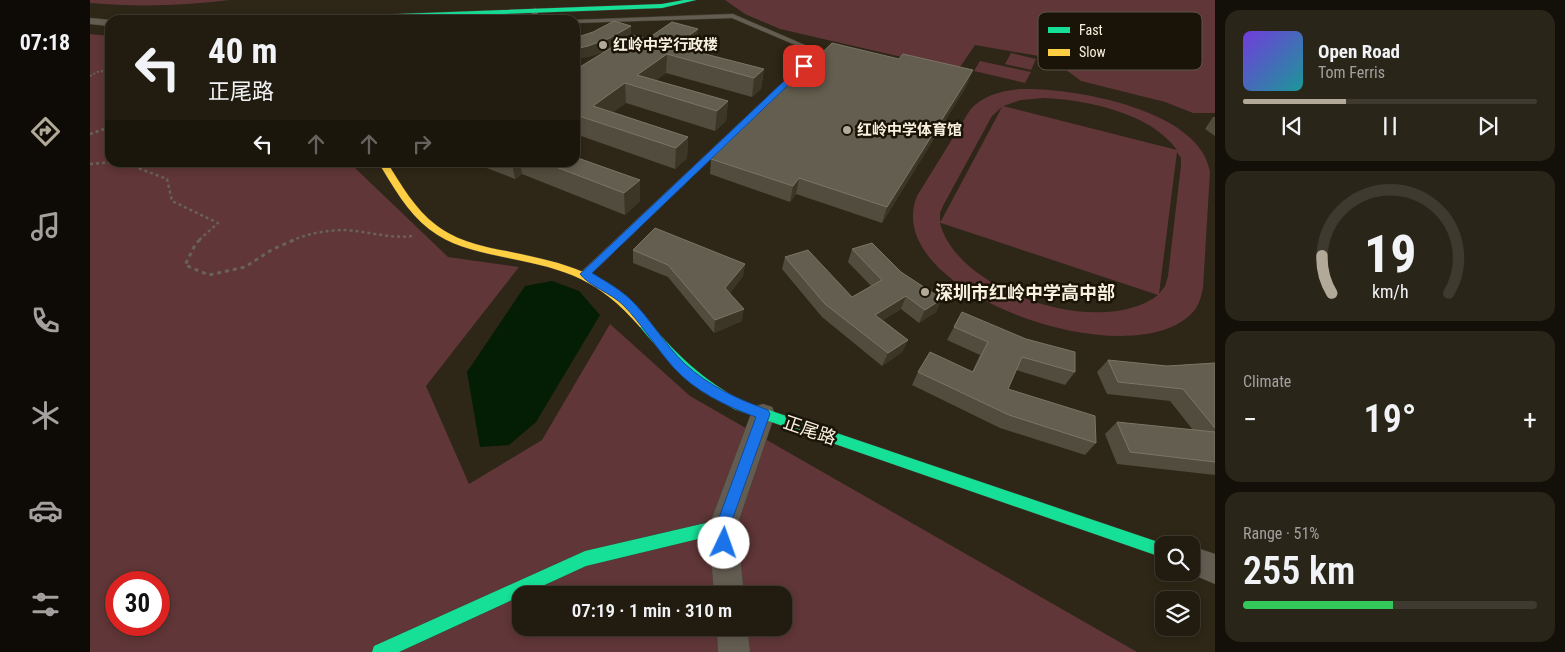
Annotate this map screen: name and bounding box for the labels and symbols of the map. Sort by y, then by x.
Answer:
legend [1038,12,1202,70]
text: Fast [1079,22,1103,38]
place label: 红岭中学行政楼 [613,36,718,54]
marker: 红岭中学行政楼 [597,39,609,51]
text: Slow [1079,44,1106,60]
pin [783,45,825,87]
place label: 红岭中学体育馆 [857,121,962,139]
marker: 红岭中学体育馆 [841,124,853,136]
place label: 深圳市红岭中学高中部 [935,282,1115,303]
marker: 深圳市红岭中学高中部 [919,286,931,298]
street label: 正尾路 [781,411,839,449]
position arrow [697,516,749,568]
speed limit sign: 30 [105,571,170,636]

